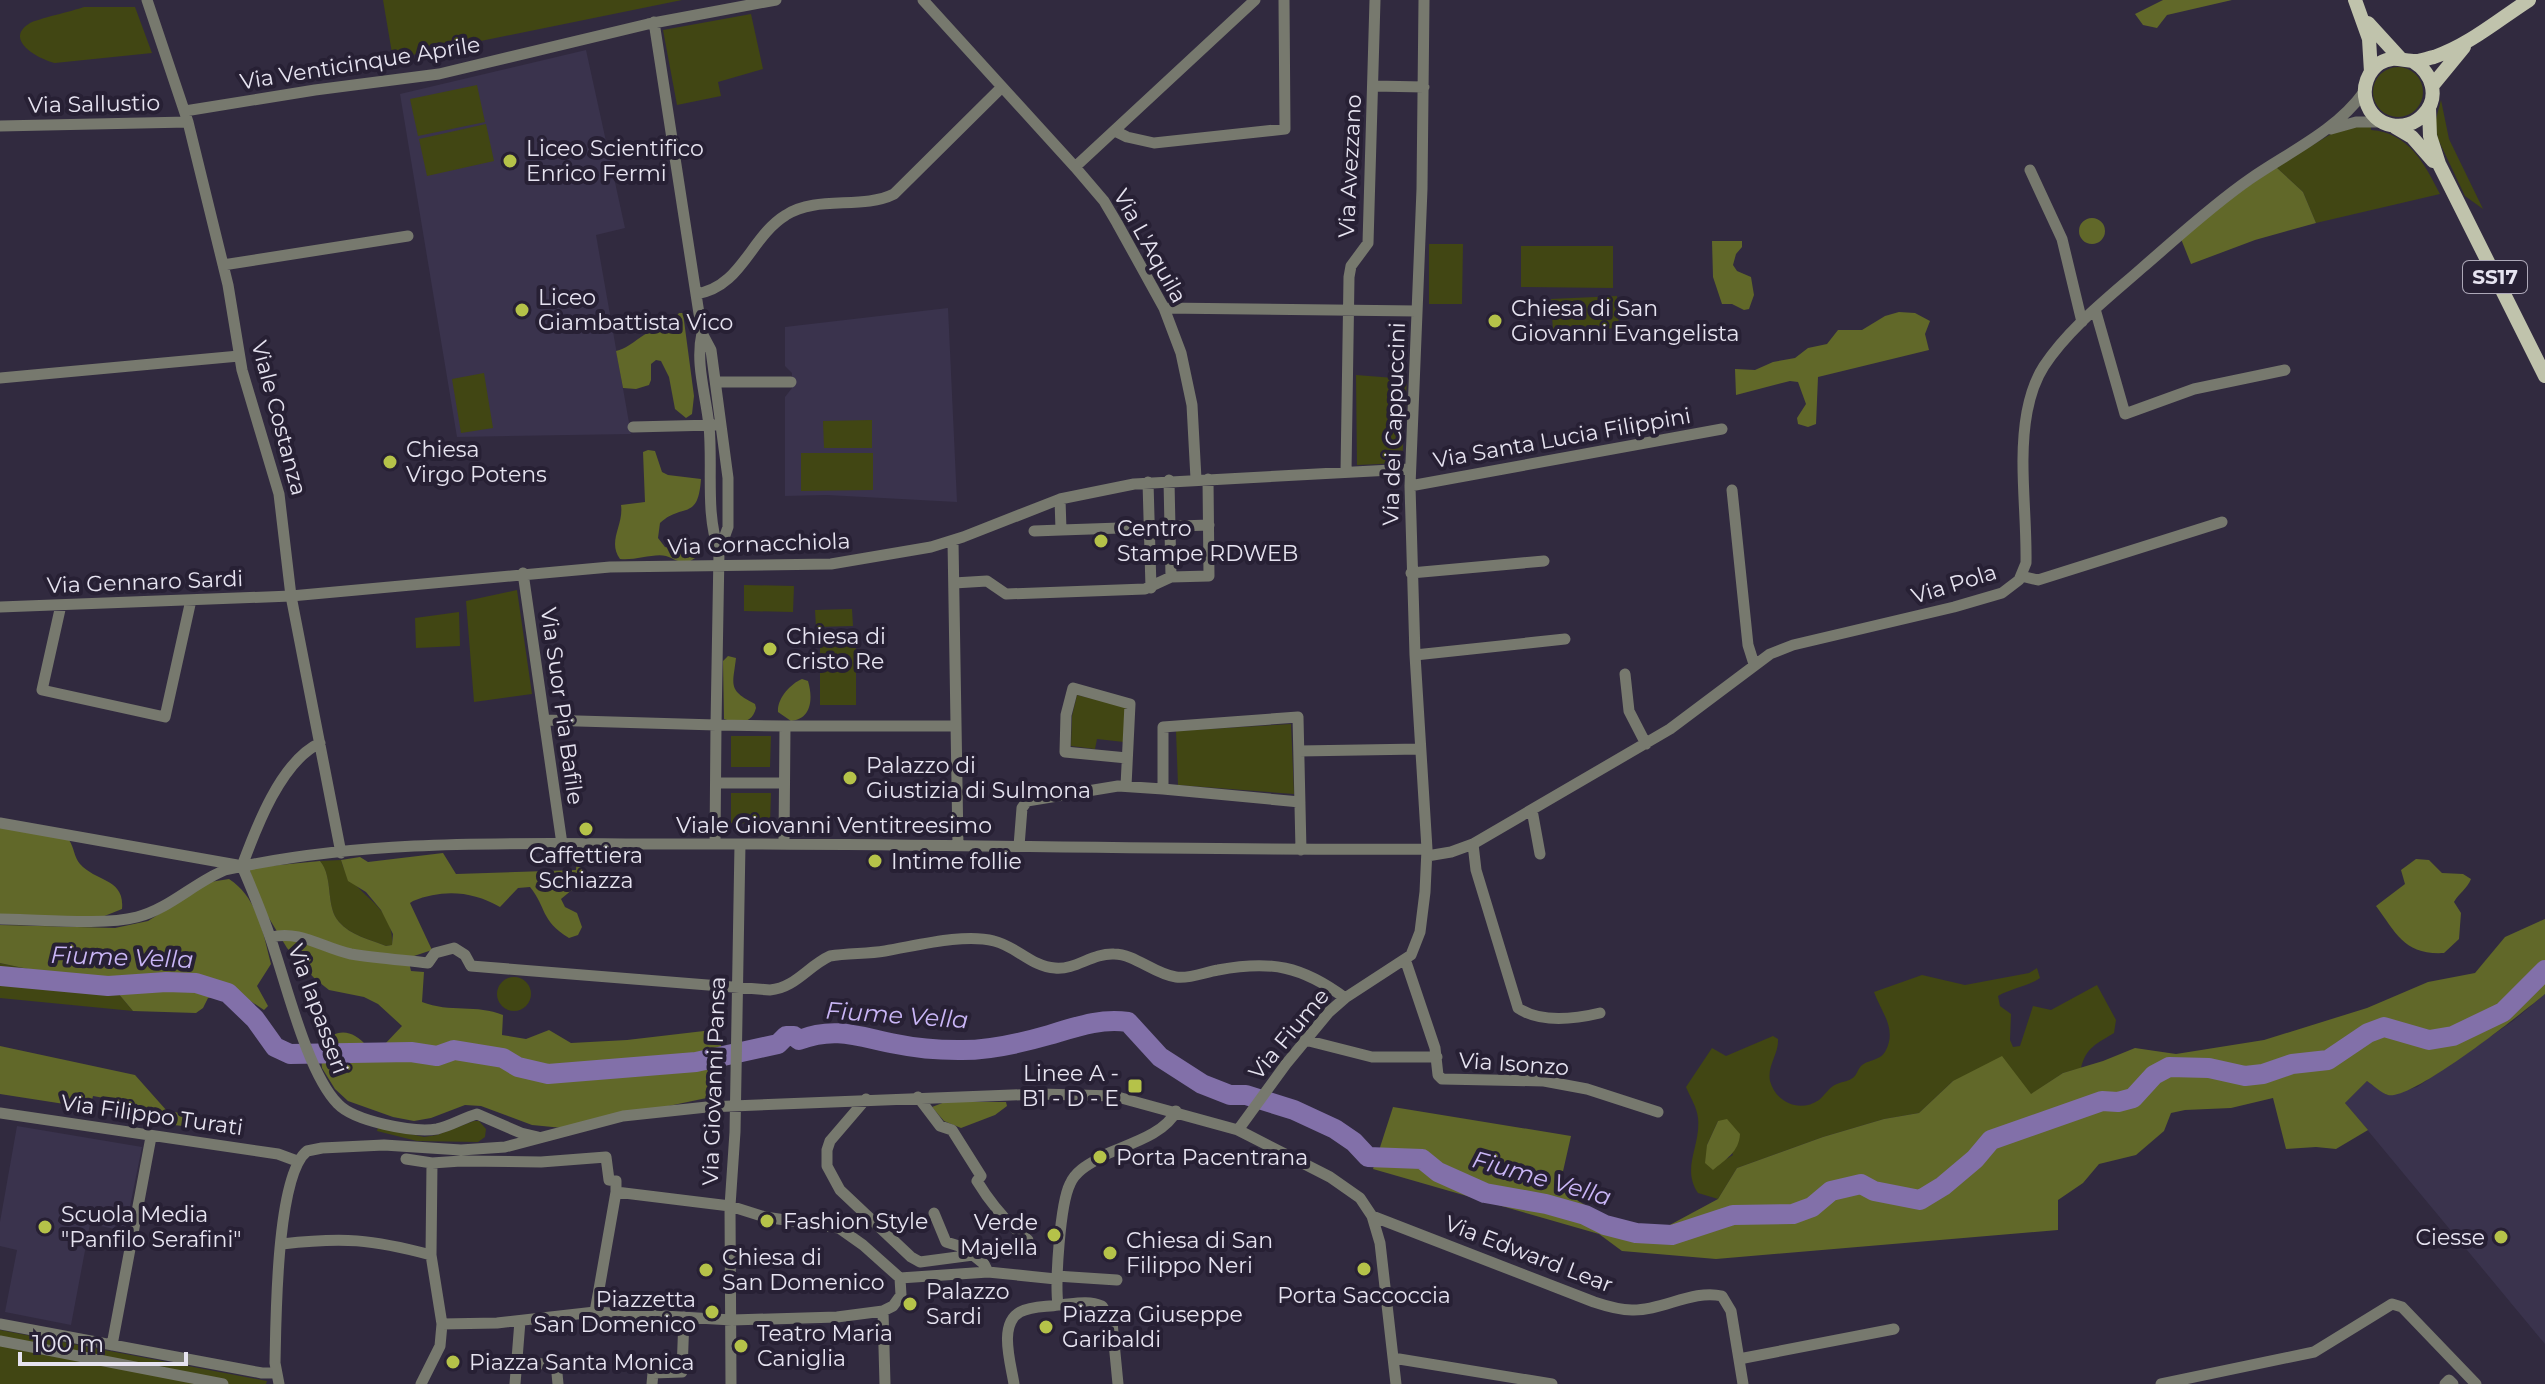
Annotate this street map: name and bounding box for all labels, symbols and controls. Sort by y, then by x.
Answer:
street label: Via Venticinque Aprile [238,31,482,95]
street label: Via Sallustio [28,89,160,119]
street label: Via Avezzano [1333,94,1367,238]
place label: Liceo Scientifico Enrico Fermi [526,135,704,187]
marker: Liceo Scientifico Enrico Fermi [501,152,519,170]
street label: Via L'Aquila [1108,184,1192,308]
road number: SS17 [2463,261,2527,293]
place label: Liceo Giambattista Vico [538,284,733,336]
place label: Chiesa di San Giovanni Evangelista [1511,295,1740,347]
marker: Liceo Giambattista Vico [513,301,531,319]
marker: Chiesa di San Giovanni Evangelista [1486,312,1504,330]
street label: Via dei Cappuccini [1377,322,1411,526]
street label: Viale Costanza [245,338,313,498]
street label: Via Santa Lucia Filippini [1431,402,1693,474]
place label: Chiesa Virgo Potens [406,436,547,488]
marker: Chiesa Virgo Potens [381,453,399,471]
place label: Centro Stampe RDWEB [1117,515,1298,567]
street label: Via Cornacchiola [667,527,851,561]
marker: Centro Stampe RDWEB [1092,532,1110,550]
street label: Via Pola [1908,558,2000,610]
street label: Via Gennaro Sardi [46,565,244,599]
street label: Via Suor Pia Bafile [535,606,589,806]
place label: Chiesa di Cristo Re [786,623,886,675]
marker: Chiesa di Cristo Re [761,640,779,658]
place label: Palazzo di Giustizia di Sulmona [866,752,1091,804]
marker: Palazzo di Giustizia di Sulmona [841,769,859,787]
street label: Viale Giovanni Ventitreesimo [676,812,992,839]
marker: Caffettiera Schiazza [577,820,595,838]
place label: Caffettiera Schiazza [529,842,643,894]
place label: Intime follie [891,848,1022,875]
marker: Intime follie [866,852,884,870]
water label: Fiume Vella [50,940,194,974]
street label: Via Iapasseri [282,940,354,1078]
street label: Via Giovanni Pansa [697,976,731,1186]
street label: Via Fiume [1243,983,1335,1085]
water label: Fiume Vella [825,996,969,1034]
street label: Via Isonzo [1458,1047,1570,1081]
place label: Linee A - B1 - D - E [1022,1060,1119,1112]
marker: Linee A - B1 - D - E [1126,1077,1144,1095]
street label: Via Filippo Turati [59,1089,245,1141]
place label: Porta Pacentrana [1116,1144,1308,1171]
water label: Fiume Vella [1469,1144,1615,1212]
marker: Porta Pacentrana [1091,1148,1109,1166]
place label: Scuola Media "Panfilo Serafini" [61,1201,242,1253]
place label: Fashion Style [783,1208,928,1235]
place label: Verde Majella [960,1209,1038,1261]
street label: Via Edward Lear [1441,1210,1617,1298]
marker: Fashion Style [758,1212,776,1230]
marker: Scuola Media "Panfilo Serafini" [36,1218,54,1236]
place label: Ciesse [2415,1224,2485,1251]
marker: Verde Majella [1045,1226,1063,1244]
place label: Chiesa di San Filippo Neri [1126,1227,1273,1279]
marker: Ciesse [2492,1228,2510,1246]
place label: Chiesa di San Domenico [722,1244,885,1296]
marker: Chiesa di San Filippo Neri [1101,1244,1119,1262]
marker: Porta Saccoccia [1355,1260,1373,1278]
marker: Chiesa di San Domenico [697,1261,715,1279]
place label: Palazzo Sardi [926,1278,1009,1330]
place label: Porta Saccoccia [1277,1282,1451,1309]
place label: Piazzetta San Domenico [533,1286,696,1338]
marker: Palazzo Sardi [901,1295,919,1313]
place label: Piazza Giuseppe Garibaldi [1062,1301,1243,1353]
marker: Piazzetta San Domenico [703,1303,721,1321]
scale bar [20,1316,186,1366]
marker: Piazza Giuseppe Garibaldi [1037,1318,1055,1336]
place label: Teatro Maria Caniglia [757,1320,893,1372]
text: 100 m [32,1329,104,1358]
marker: Teatro Maria Caniglia [732,1337,750,1355]
place label: Piazza Santa Monica [469,1349,695,1376]
marker: Piazza Santa Monica [444,1353,462,1371]

